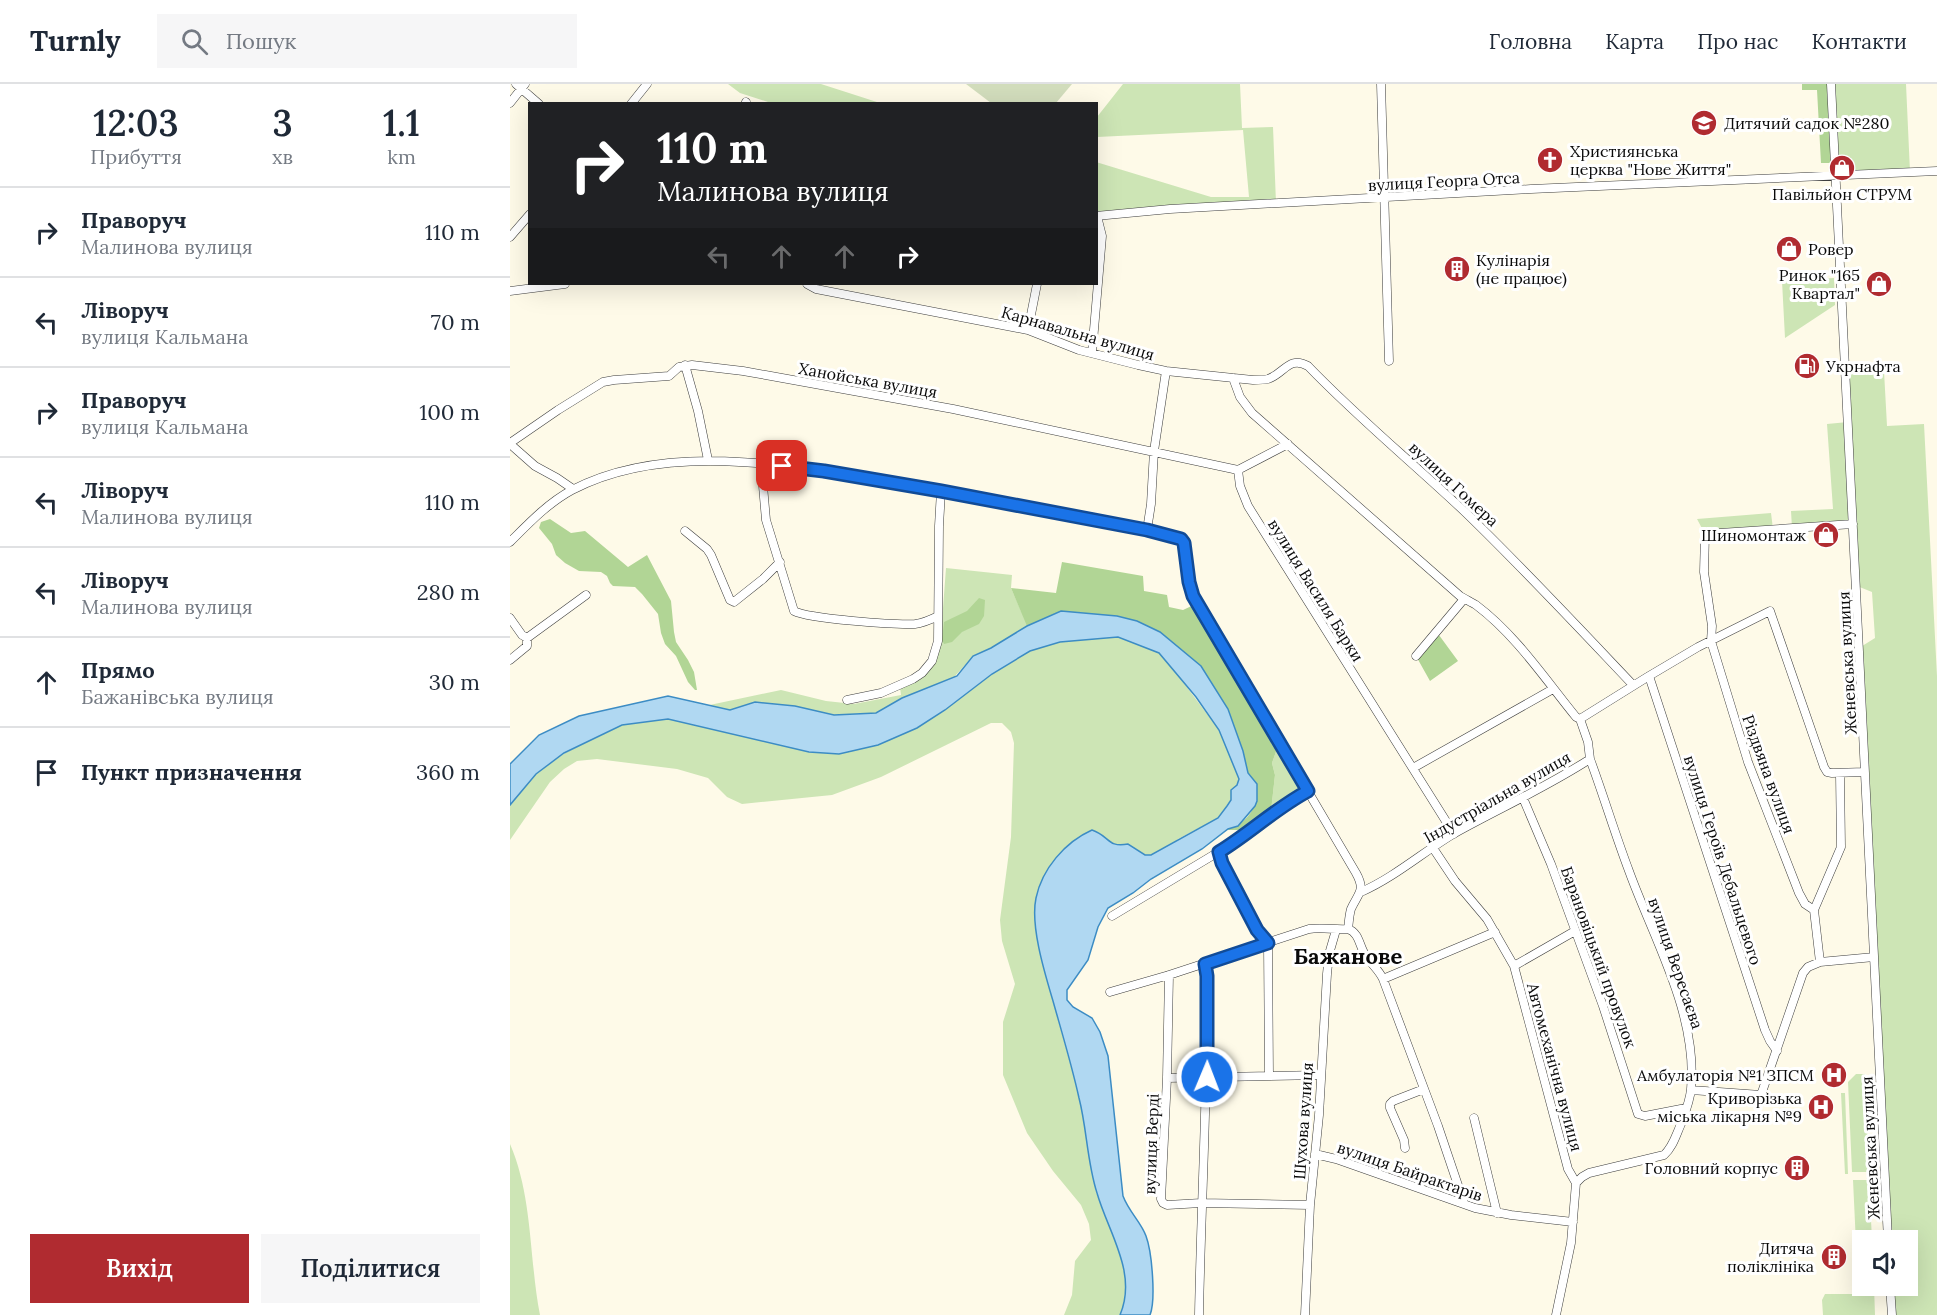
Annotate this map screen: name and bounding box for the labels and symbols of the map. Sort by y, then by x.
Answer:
school or university icon: Дитячий садок №280 [1689,108,1719,138]
place label: Дитячий садок №280 [1724,113,1889,133]
place label: Християнська церква "Нове Життя" [1570,141,1731,179]
church icon: Християнська церква "Нове Життя" [1535,145,1565,175]
shop icon: Павільйон СТРУМ [1827,153,1857,183]
street label: вулиця Георга Отса [1368,167,1520,195]
place label: Павільйон СТРУМ [1772,184,1912,204]
shop icon: Ровер [1774,234,1804,264]
place label: Ровер [1808,239,1854,259]
place label: Кулінарія (не працює) [1476,250,1567,289]
building icon: Кулінарія (не працює) [1442,254,1472,284]
place label: Ринок "165 Квартал" [1779,265,1860,303]
shop icon: Ринок "165 Квартал" [1864,269,1894,299]
street label: Карнавальна вулиця [999,302,1157,364]
fuel station icon: Укрнафта [1792,351,1822,381]
place label: Укрнафта [1825,356,1901,376]
street label: Ханойська вулиця [797,358,939,402]
street label: вулиця Гомера [1405,437,1503,531]
pin [756,440,807,491]
street label: вулиця Василя Барки [1264,515,1368,665]
shop icon: Шиномонтаж [1811,520,1841,550]
place label: Шиномонтаж [1701,525,1807,545]
street label: Женевська вулиця [1833,591,1861,735]
street label: Різдвяна вулиця [1738,712,1800,836]
street label: Індустріальна вулиця [1420,747,1574,847]
street label: вулиця Героїв Дебальцевого [1680,753,1766,967]
street label: Барановіцький провулок [1557,863,1641,1051]
street label: вулиця Вересаєва [1644,895,1708,1031]
district label: Бажанове [1294,942,1403,970]
street label: Автомеханічна вулиця [1523,980,1587,1153]
position arrow [1175,1045,1239,1109]
hospital icon: Амбулаторія №1 ЗПСМ [1819,1060,1849,1090]
street label: Шухова вулиця [1289,1062,1317,1180]
place label: Амбулаторія №1 ЗПСМ [1636,1065,1814,1085]
street label: Женевська вулиця [1856,1076,1884,1220]
place label: Криворізька міська лікарня №9 [1657,1088,1802,1126]
hospital icon: Криворізька міська лікарня №9 [1806,1092,1836,1122]
street label: вулиця Верді [1139,1093,1163,1195]
street label: вулиця Байрактарів [1335,1137,1485,1205]
building icon: Головний корпус [1782,1153,1812,1183]
place label: Головний корпус [1645,1158,1778,1178]
place label: Дитяча поліклініка [1727,1238,1814,1276]
building icon: Дитяча поліклініка [1819,1242,1849,1272]

